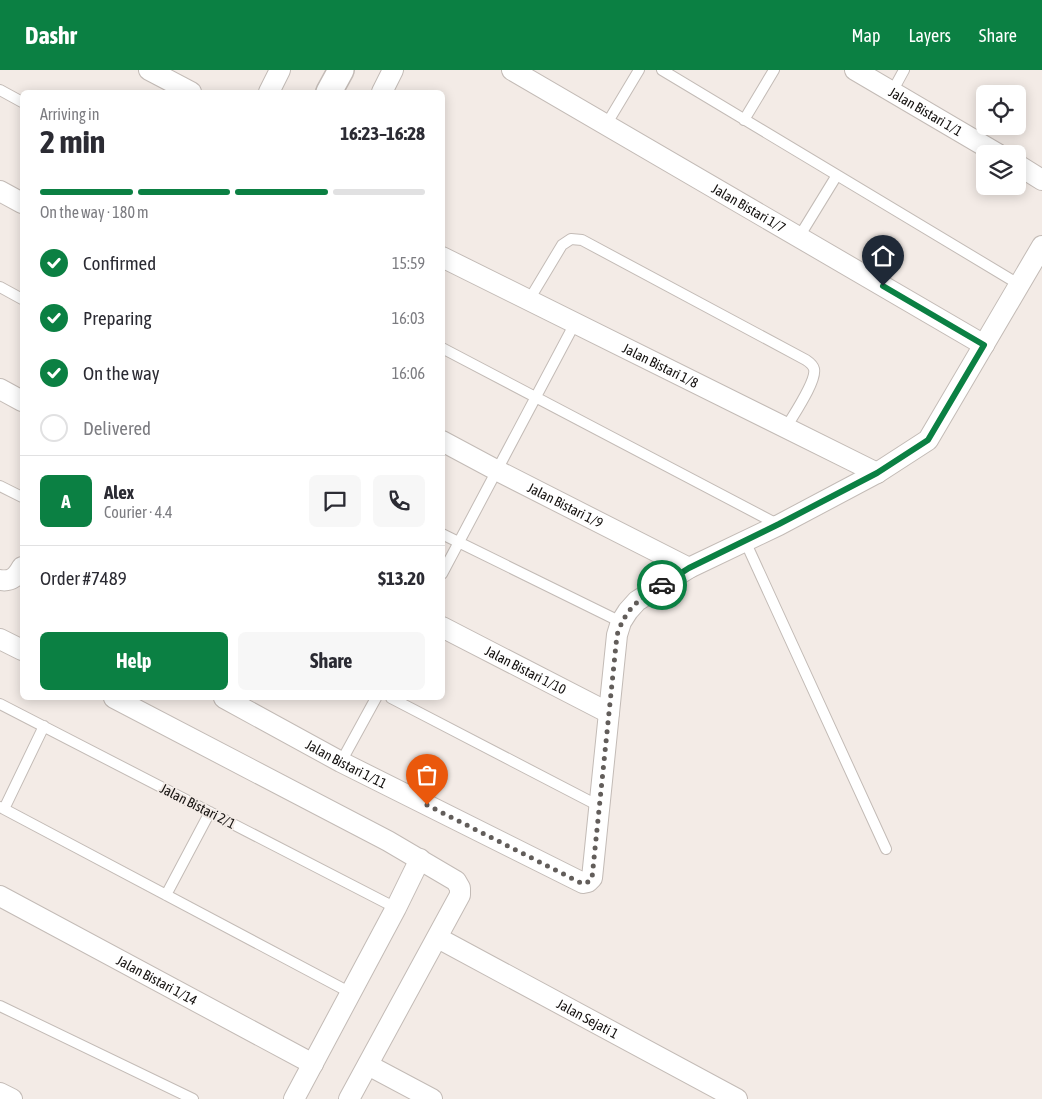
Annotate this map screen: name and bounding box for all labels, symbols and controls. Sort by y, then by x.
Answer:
text: Dashr [25,22,77,49]
text: Map [851,25,880,46]
text: Layers [908,25,951,46]
text: Share [979,25,1017,46]
street label: Jalan Bistari 1/1 [886,84,965,139]
map controls [976,85,1026,195]
button: locate [976,85,1026,135]
text: Arriving in [40,105,100,123]
text: 16:23–16:28 [340,122,425,144]
text: 2 min [40,123,105,160]
button: layers [976,145,1026,195]
street label: Jalan Bistari 1/7 [709,180,788,236]
text: On the way · 180 m [40,203,149,221]
pin [862,235,904,286]
icon: home [869,242,897,270]
icon: check [40,249,68,277]
text: Confirmed [83,252,156,274]
text: 15:59 [392,254,425,272]
icon: check [40,304,68,332]
text: Preparing [83,307,152,329]
text: 16:03 [392,309,425,327]
street label: Jalan Bistari 1/8 [620,340,701,391]
icon: check [40,359,68,387]
text: On the way [83,362,160,384]
text: 16:06 [392,364,425,382]
text: Delivered [83,417,151,439]
button: chat [309,475,361,527]
button: phone [373,475,425,527]
street label: Jalan Bistari 1/9 [525,479,606,531]
text: Alex [104,481,134,503]
text: A [61,490,71,512]
text: Courier · 4.4 [104,503,173,521]
courier [637,560,687,610]
text: Order #7489 [40,567,127,589]
text: $13.20 [378,567,425,589]
icon: car [648,571,676,599]
button: Help [40,632,228,690]
button: Share [238,632,425,690]
street label: Jalan Bistari 1/10 [482,643,569,698]
street label: Jalan Bistari 1/11 [303,736,389,792]
pin [406,754,448,805]
icon: bag [413,761,441,789]
street label: Jalan Bistari 2/1 [158,780,238,832]
street label: Jalan Bistari 1/14 [114,952,200,1009]
street label: Jalan Sejati 1 [554,995,621,1042]

